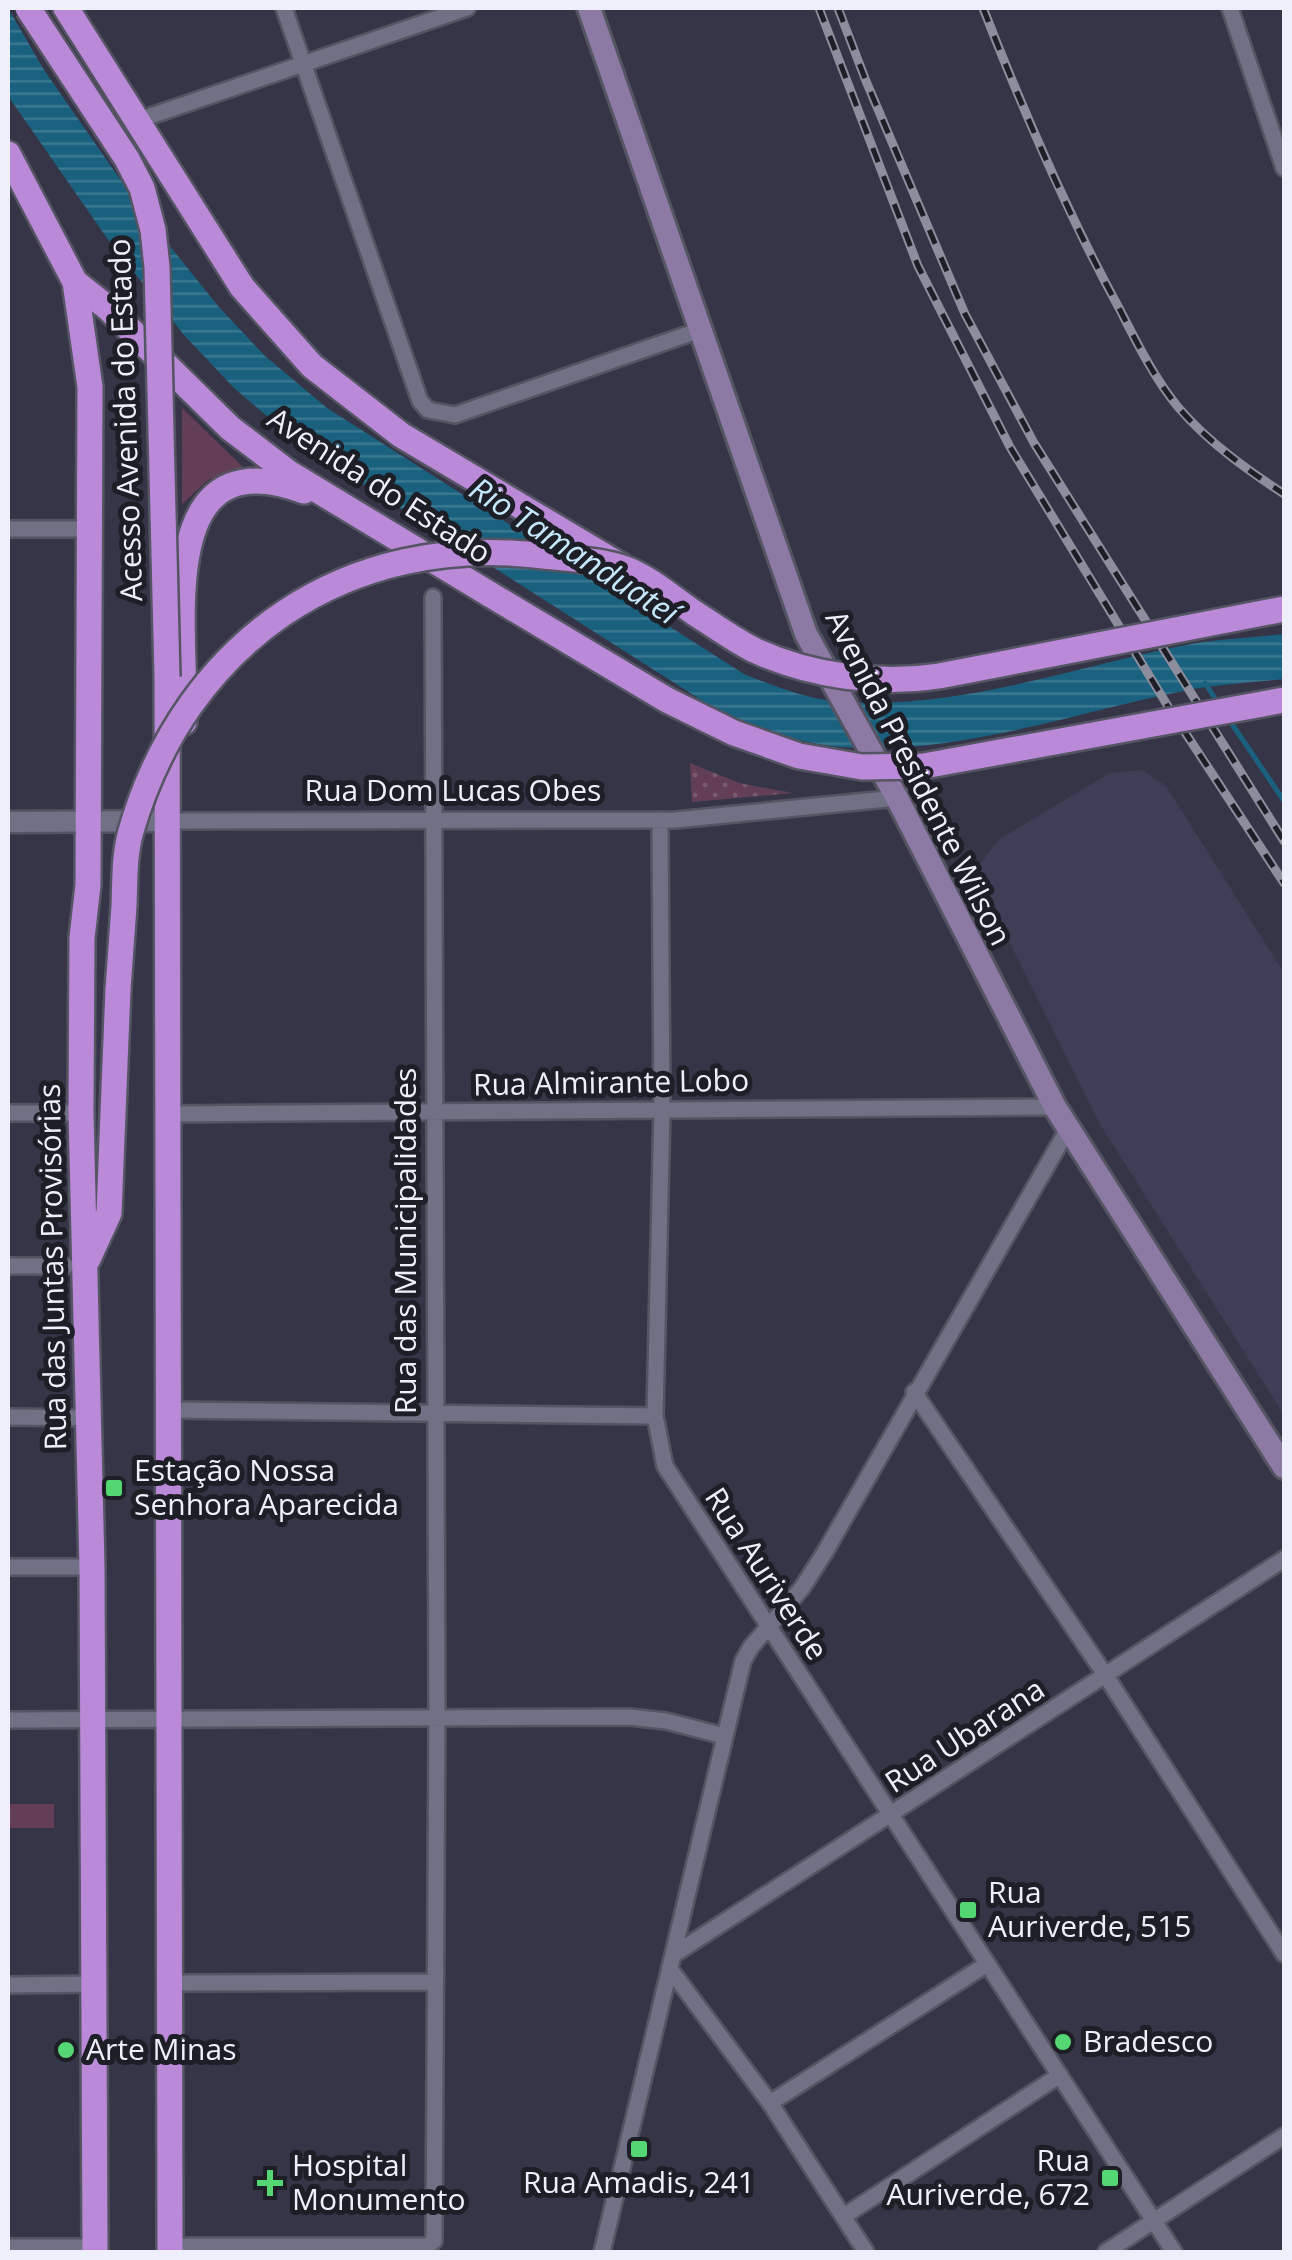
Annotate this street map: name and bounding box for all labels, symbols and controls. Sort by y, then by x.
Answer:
street label: Acesso Avenida do Estado [98,238,151,602]
street label: Avenida do Estado [260,397,499,572]
water label: Rio Tamanduateí [462,466,691,635]
street label: Avenida Presidente Wilson [817,603,1022,952]
street label: Rua Dom Lucas Obes [305,769,601,810]
street label: Rua Almirante Lobo [473,1059,749,1104]
street label: Rua das Municipalidades [384,1068,425,1414]
street label: Rua das Juntas Provisórias [28,1083,75,1451]
place label: Estação Nossa Senhora Aparecida [134,1449,399,1524]
marker: Estação Nossa Senhora Aparecida [103,1477,125,1499]
street label: Rua Auriverde [696,1479,838,1667]
street label: Rua Ubarana [877,1668,1052,1802]
place label: Rua Auriverde, 515 [988,1871,1192,1946]
marker: Rua Auriverde, 515 [957,1899,979,1921]
place label: Bradesco [1083,2020,1213,2061]
place label: Arte Minas [86,2028,236,2069]
marker: Bradesco [1052,2031,1074,2053]
marker: Arte Minas [55,2039,77,2061]
marker: Rua Amadis, 241 [628,2138,650,2160]
place label: Rua Auriverde, 672 [886,2139,1090,2214]
place label: Hospital Monumento [292,2144,466,2219]
place label: Rua Amadis, 241 [523,2161,755,2202]
marker: Rua Auriverde, 672 [1099,2167,1121,2189]
marker: Hospital Monumento [257,2170,283,2196]

